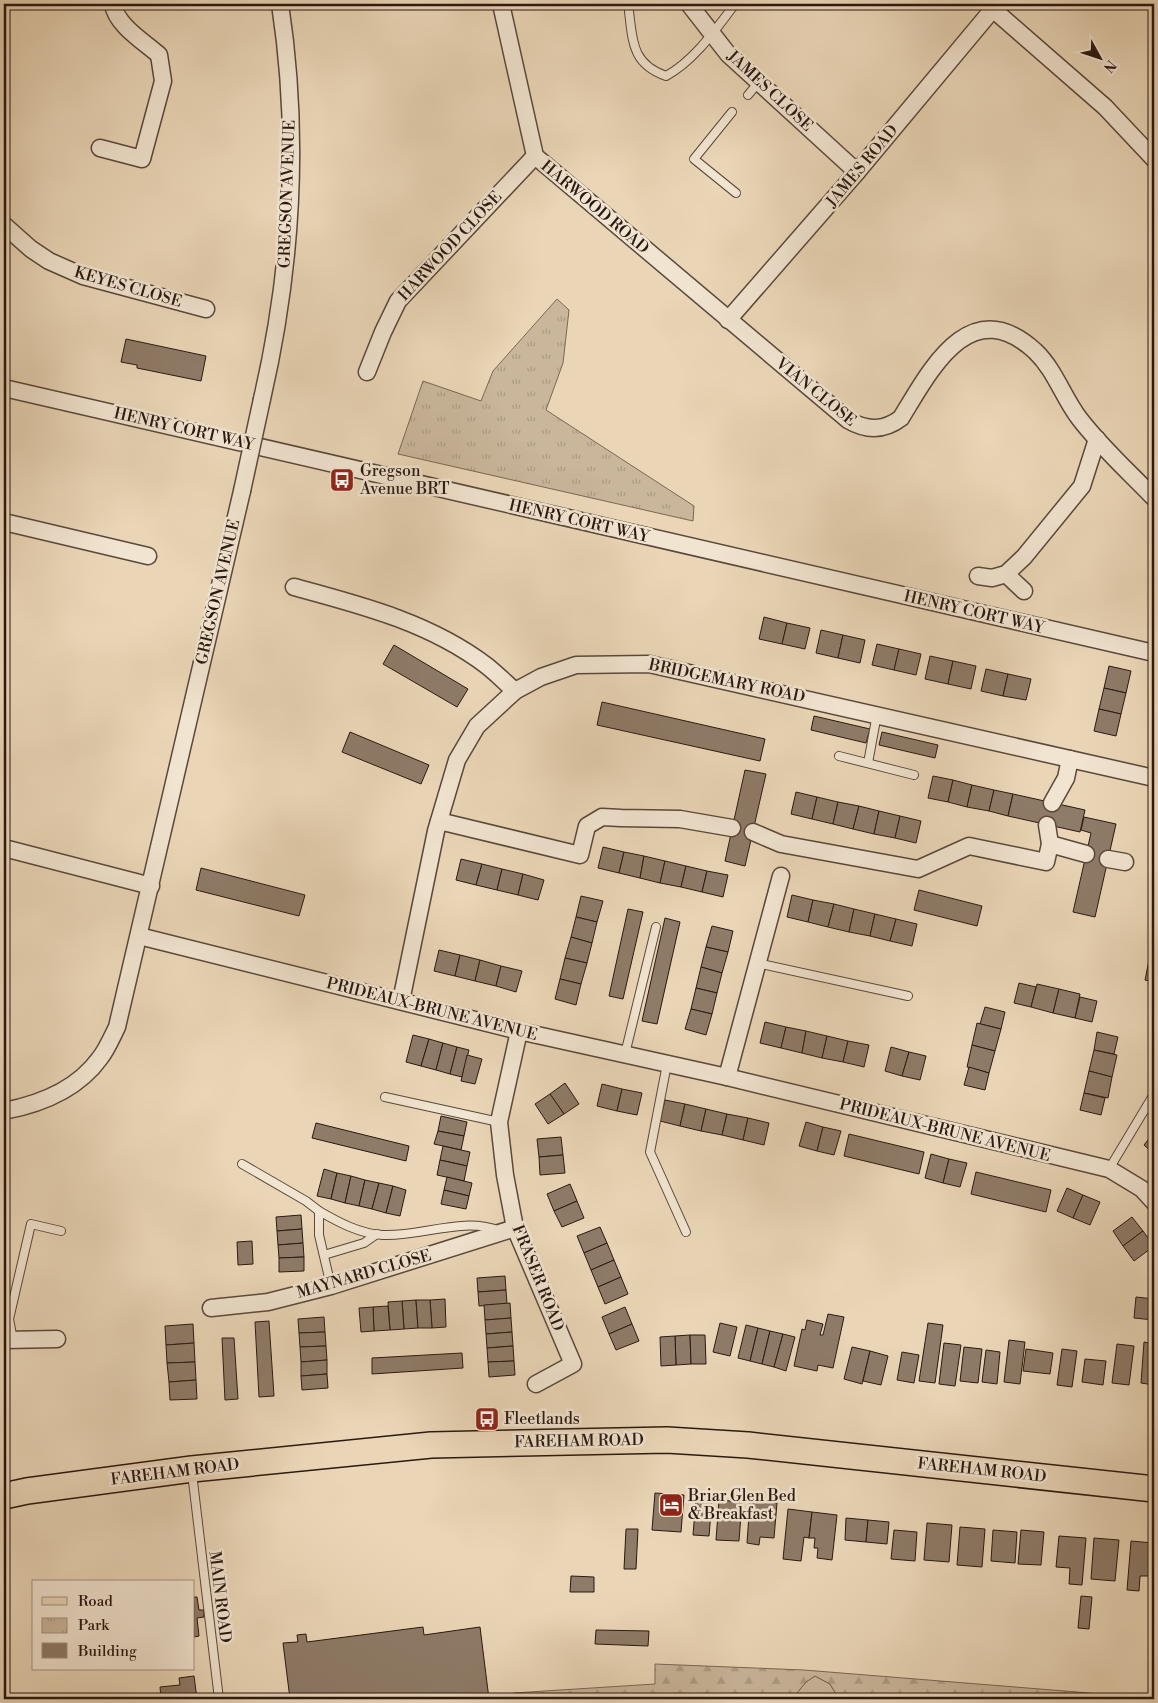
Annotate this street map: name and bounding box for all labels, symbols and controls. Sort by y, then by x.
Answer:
north arrow [1076,32,1126,82]
street label: JAMES CLOSE [722,46,817,136]
text: N [1099,56,1120,76]
street label: GREGSON AVENUE [274,119,300,269]
street label: JAMES ROAD [821,121,902,212]
street label: HARWOOD ROAD [537,156,653,258]
street label: HARWOOD CLOSE [394,187,506,305]
street label: KEYES CLOSE [72,262,184,312]
street label: VIAN CLOSE [771,353,860,431]
street label: HENRY CORT WAY [112,403,258,455]
place label: Gregson Avenue BRT [359,461,450,499]
bus stop icon: Gregson Avenue BRT [329,467,355,493]
street label: HENRY CORT WAY [507,495,653,547]
street label: GREGSON AVENUE [192,517,244,667]
street label: HENRY CORT WAY [902,586,1048,638]
street label: BRIDGEMARY ROAD [646,654,807,707]
street label: PRIDEAUX-BRUNE AVENUE [324,973,540,1045]
street label: PRIDEAUX-BRUNE AVENUE [837,1094,1053,1166]
street label: FRASER ROAD [508,1222,568,1334]
street label: MAYNARD CLOSE [294,1245,434,1303]
bus stop icon: Fleetlands [474,1406,500,1432]
place label: Fleetlands [504,1409,580,1429]
street label: FAREHAM ROAD [514,1430,644,1452]
street label: FAREHAM ROAD [917,1453,1047,1487]
street label: FAREHAM ROAD [109,1454,241,1490]
place label: Briar Glen Bed & Breakfast [687,1486,796,1524]
hotel icon: Briar Glen Bed & Breakfast [658,1492,684,1518]
street label: MAIN ROAD [204,1550,236,1644]
legend [32,1580,195,1670]
text: Road [78,1592,113,1611]
text: Park [78,1616,110,1635]
text: Building [77,1642,137,1661]

